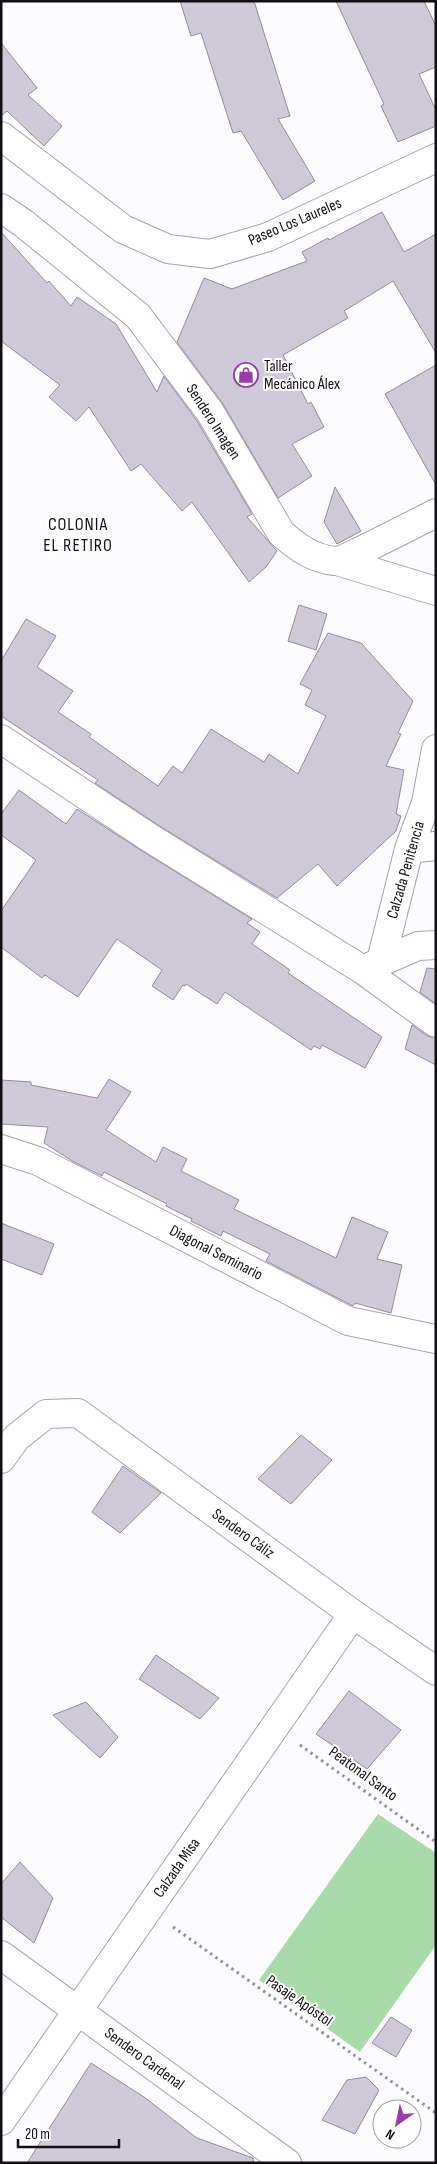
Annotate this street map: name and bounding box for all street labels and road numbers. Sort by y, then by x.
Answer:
street label: Paseo Los Laureles [246,194,345,250]
street label: Sendero Imagen [182,381,244,463]
street label: Calzada Penitencia [383,819,429,921]
street label: Diagonal Seminario [166,1221,266,1285]
street label: Sendero Cáliz [208,1505,278,1563]
street label: Peatonal Santo [325,1743,401,1805]
street label: Calzada Misa [150,1835,204,1901]
street label: Pasaje Apóstol [262,1971,336,2031]
street label: Sendero Cardenal [100,2024,188,2094]

